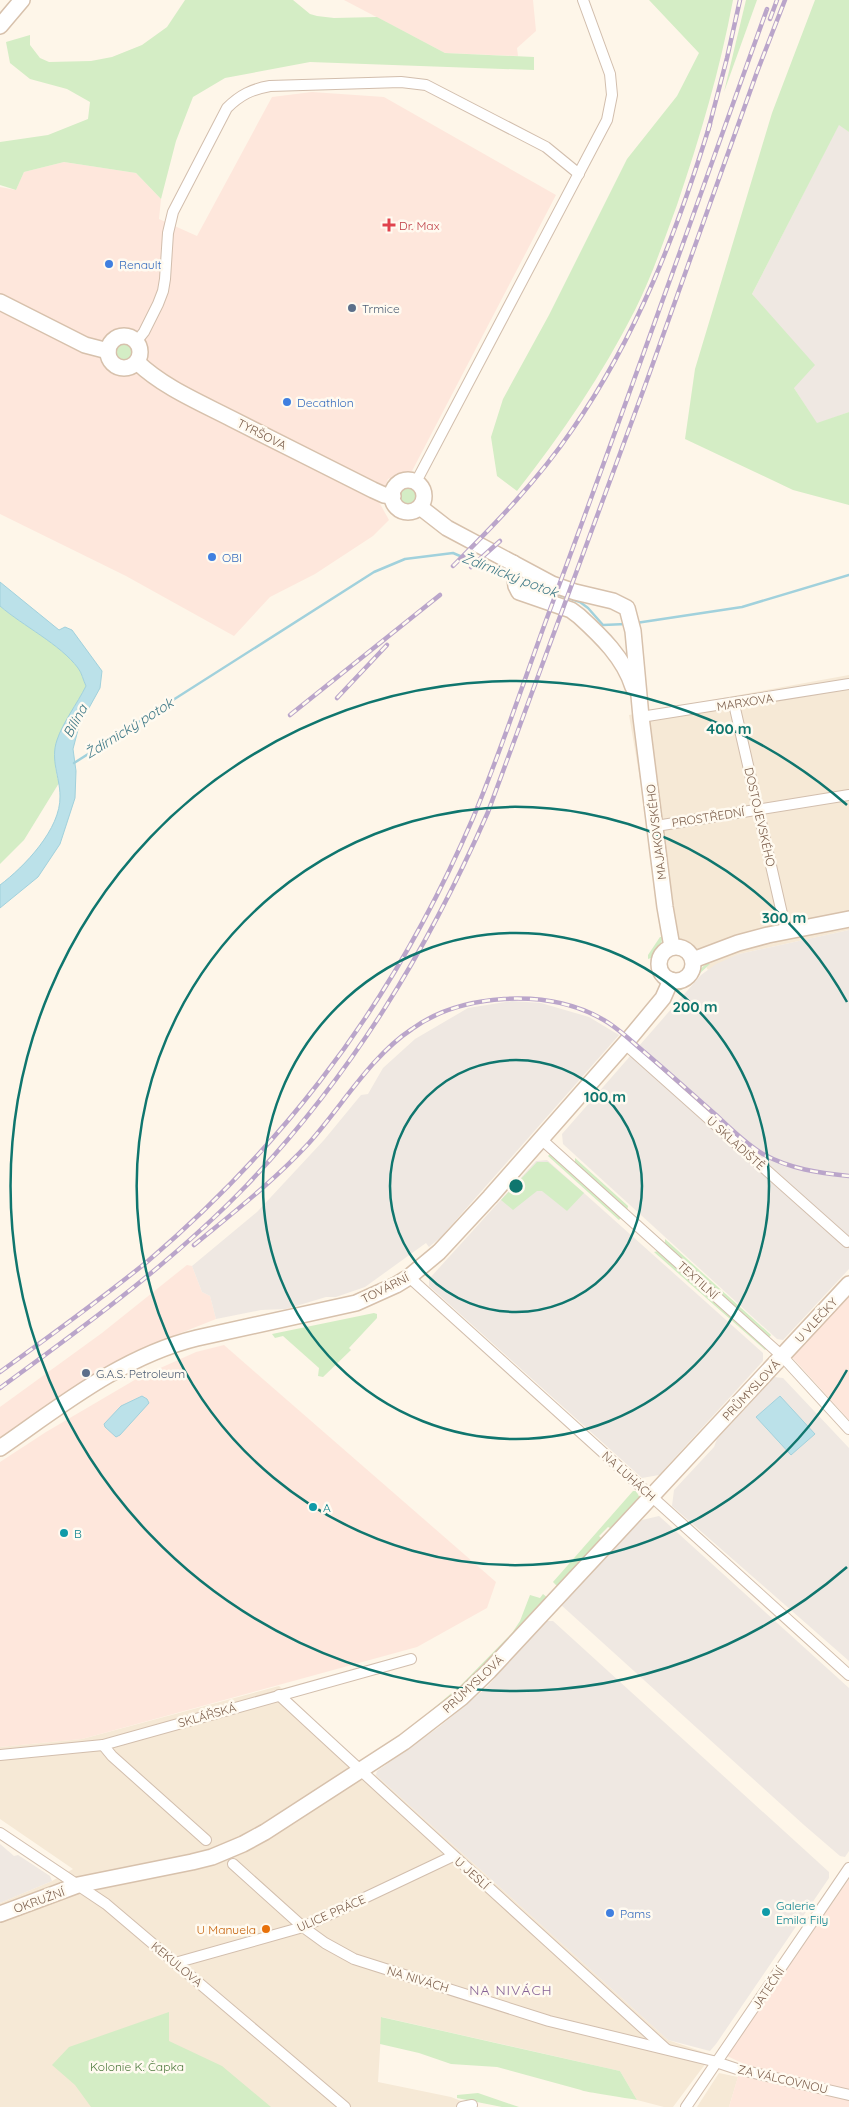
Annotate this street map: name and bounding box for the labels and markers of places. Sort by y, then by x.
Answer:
place label: Dr. Max [399,218,440,233]
marker: Dr. Max [383,219,395,231]
place label: Renault [119,257,161,272]
marker: Renault [103,258,115,270]
place label: Trmice [362,301,400,316]
marker: Trmice [346,302,358,314]
place label: Decathlon [297,395,354,410]
marker: Decathlon [281,396,293,408]
place label: OBI [222,550,242,565]
marker: OBI [206,551,218,563]
centre of rings [507,1177,525,1195]
place label: G.A.S. Petroleum [96,1366,185,1381]
marker: G.A.S. Petroleum [80,1367,92,1379]
place label: A [323,1500,331,1515]
marker: A [307,1501,319,1513]
place label: B [74,1526,82,1541]
marker: B [58,1527,70,1539]
place label: Galerie Emila Fily [776,1898,828,1927]
place label: Pams [620,1906,651,1921]
marker: Galerie Emila Fily [760,1906,772,1918]
marker: Pams [604,1907,616,1919]
place label: U Manuela [196,1922,256,1937]
marker: U Manuela [260,1923,272,1935]

